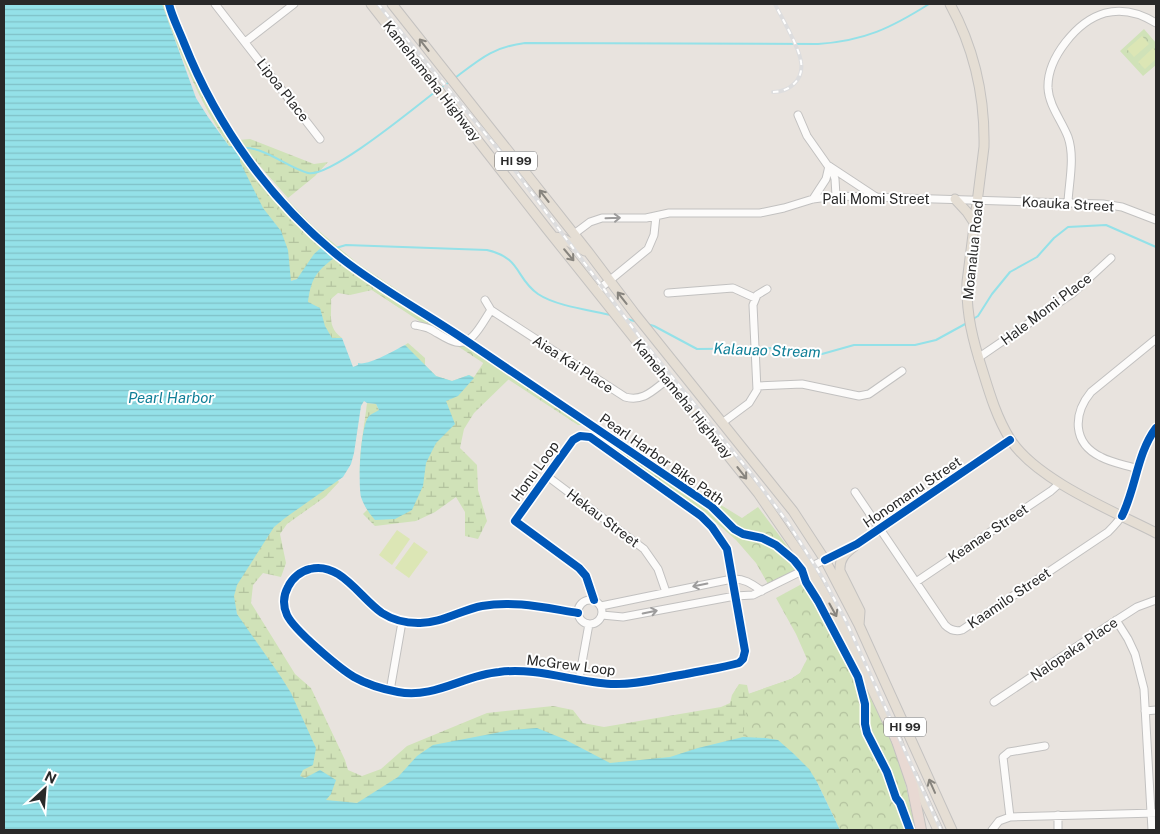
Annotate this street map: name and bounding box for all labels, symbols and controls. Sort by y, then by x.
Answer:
street label: Kamehameha Highway [380,17,484,145]
one-way arrow [418,39,429,52]
street label: Lipoa Place [254,55,313,125]
road number: HI 99 [495,152,537,170]
one-way arrow [538,190,549,203]
street label: Pali Momi Street [822,191,930,207]
street label: Koauka Street [1021,194,1115,214]
street label: Moanalua Road [960,199,986,301]
one-way arrow [604,213,621,223]
one-way arrow [564,249,575,262]
street label: Hale Momi Place [998,270,1094,348]
one-way arrow [617,291,627,305]
street label: Aiea Kai Place [530,332,616,396]
street label: Kamehameha Highway [630,336,736,462]
water label: Kalauao Stream [713,340,821,360]
water label: Pearl Harbor [128,389,214,406]
street label: Pearl Harbor Bike Path [597,410,727,508]
street label: Honu Loop [508,438,562,504]
street label: Honomanu Street [860,453,964,531]
one-way arrow [737,466,747,480]
street label: Hekau Street [564,486,642,550]
street label: Keanae Street [945,500,1031,566]
street label: Kaamilo Street [964,564,1054,632]
one-way arrow [692,581,708,591]
one-way arrow [828,602,838,617]
one-way arrow [642,606,658,616]
street label: Nalopaka Place [1028,614,1120,684]
street label: McGrew Loop [526,652,616,678]
road number: HI 99 [884,718,926,736]
north arrow [20,764,70,814]
text: N [42,768,59,787]
one-way arrow [926,779,936,794]

